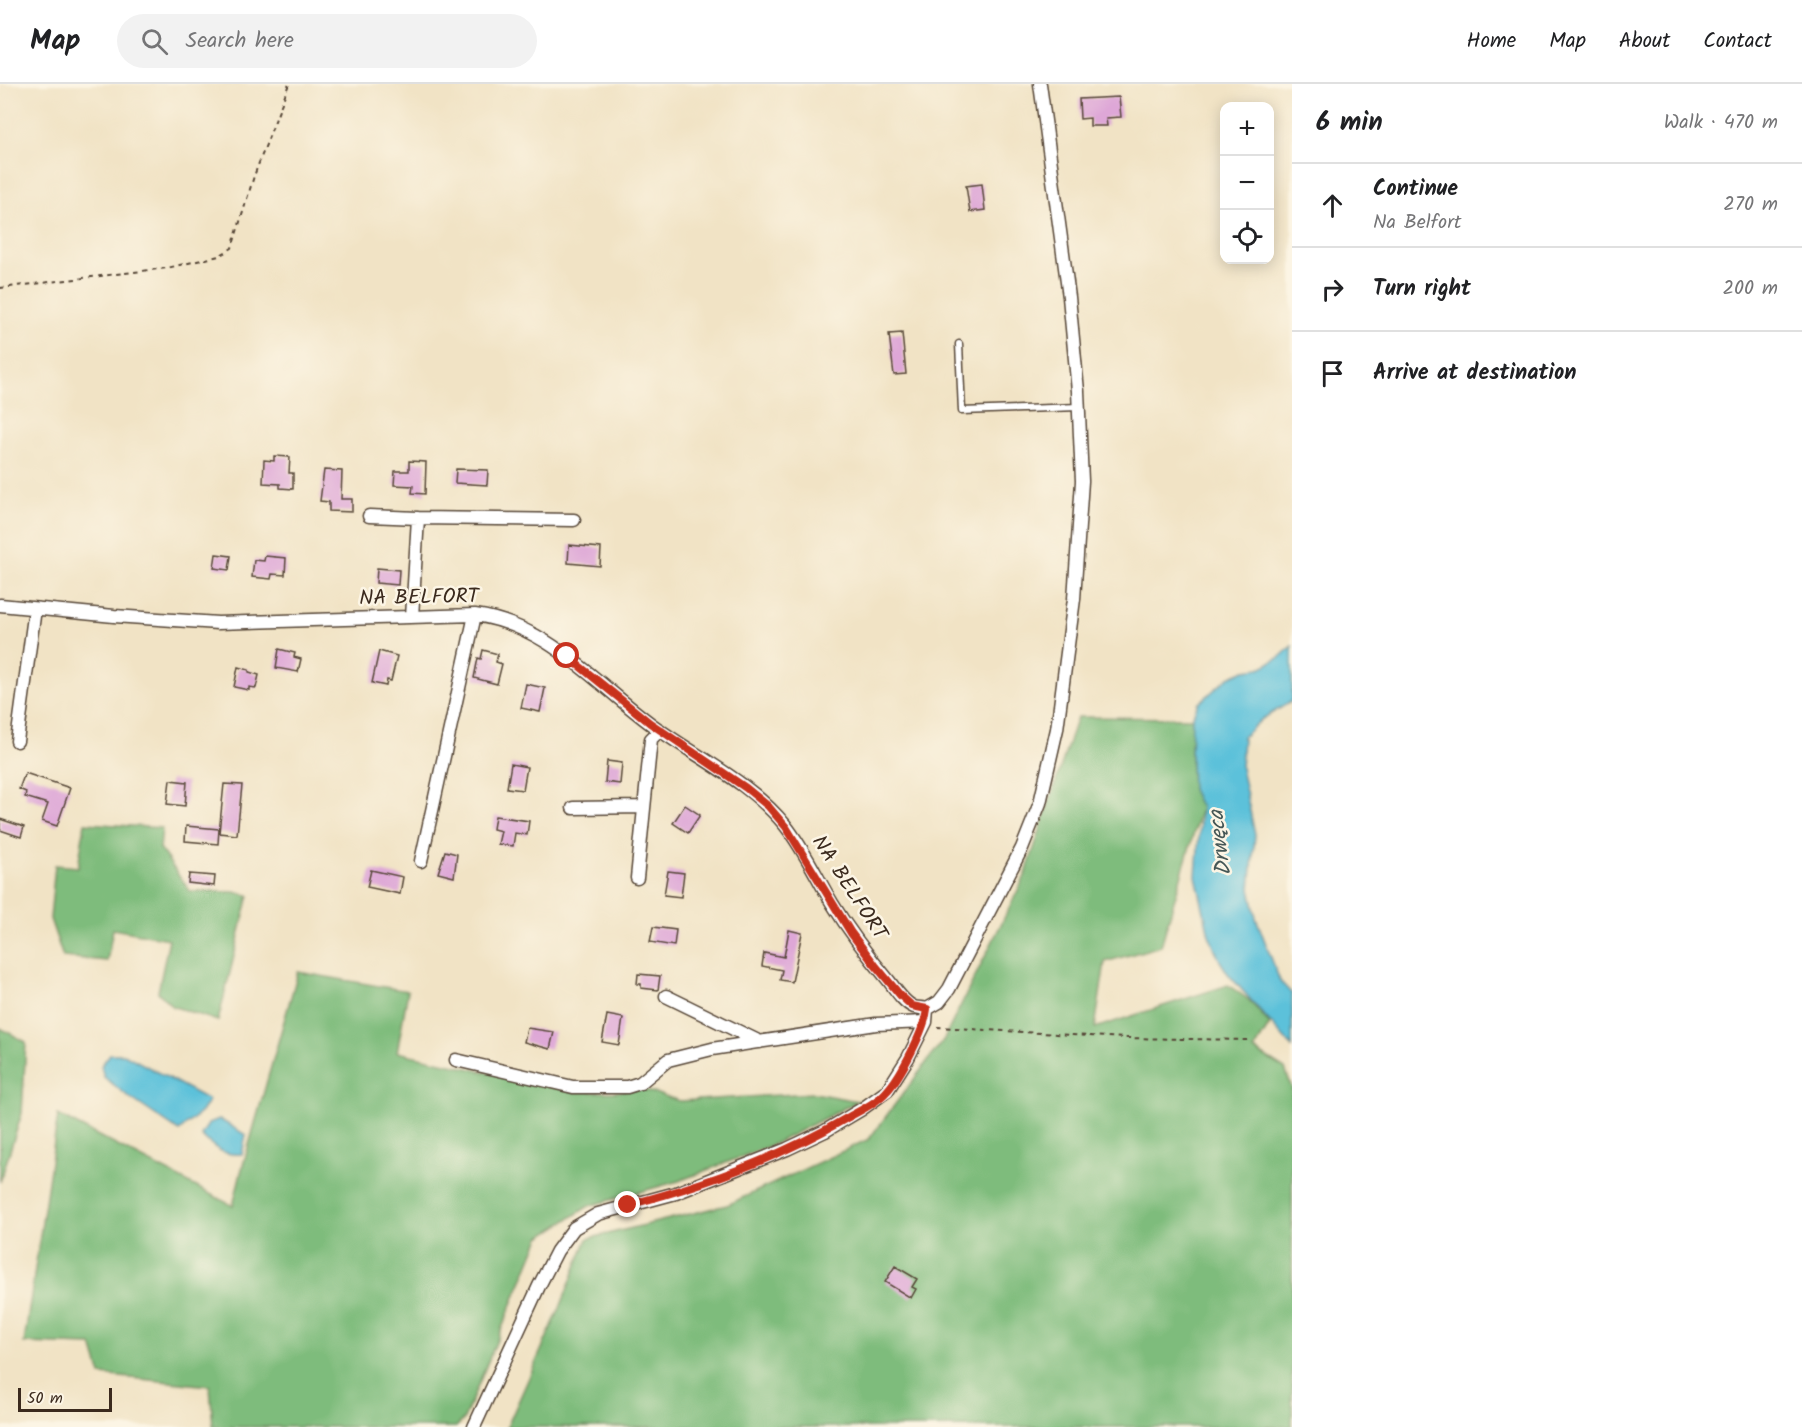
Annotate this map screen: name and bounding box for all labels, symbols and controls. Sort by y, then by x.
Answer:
search box [117,14,537,68]
text: Map [30,19,81,64]
text: Search here [186,24,294,59]
icon: search [138,25,171,58]
text: Home [1467,25,1516,58]
text: Map [1549,25,1586,58]
text: About [1619,25,1670,58]
text: Contact [1703,25,1772,58]
map controls [1220,102,1274,264]
button: + [1220,102,1274,156]
text: 6 min [1316,102,1383,144]
text: Walk · 470 m [1664,107,1778,139]
button: − [1220,156,1274,210]
text: Continue [1373,172,1458,207]
icon: ahead [1316,189,1349,222]
text: 270 m [1723,189,1778,221]
text: Na Belfort [1373,207,1462,239]
button: locate [1220,210,1274,264]
text: Turn right [1373,272,1471,307]
icon: right [1316,273,1349,306]
text: 200 m [1722,273,1778,305]
text: Arrive at destination [1373,356,1576,391]
icon: arrive [1316,357,1349,390]
street label: NA BELFORT [359,580,481,616]
route start [553,642,579,668]
water label: Drwęca [1199,806,1242,878]
street label: NA BELFORT [803,829,896,949]
route end [614,1191,640,1217]
scale bar [18,1385,112,1412]
text: 50 m [27,1386,63,1411]

